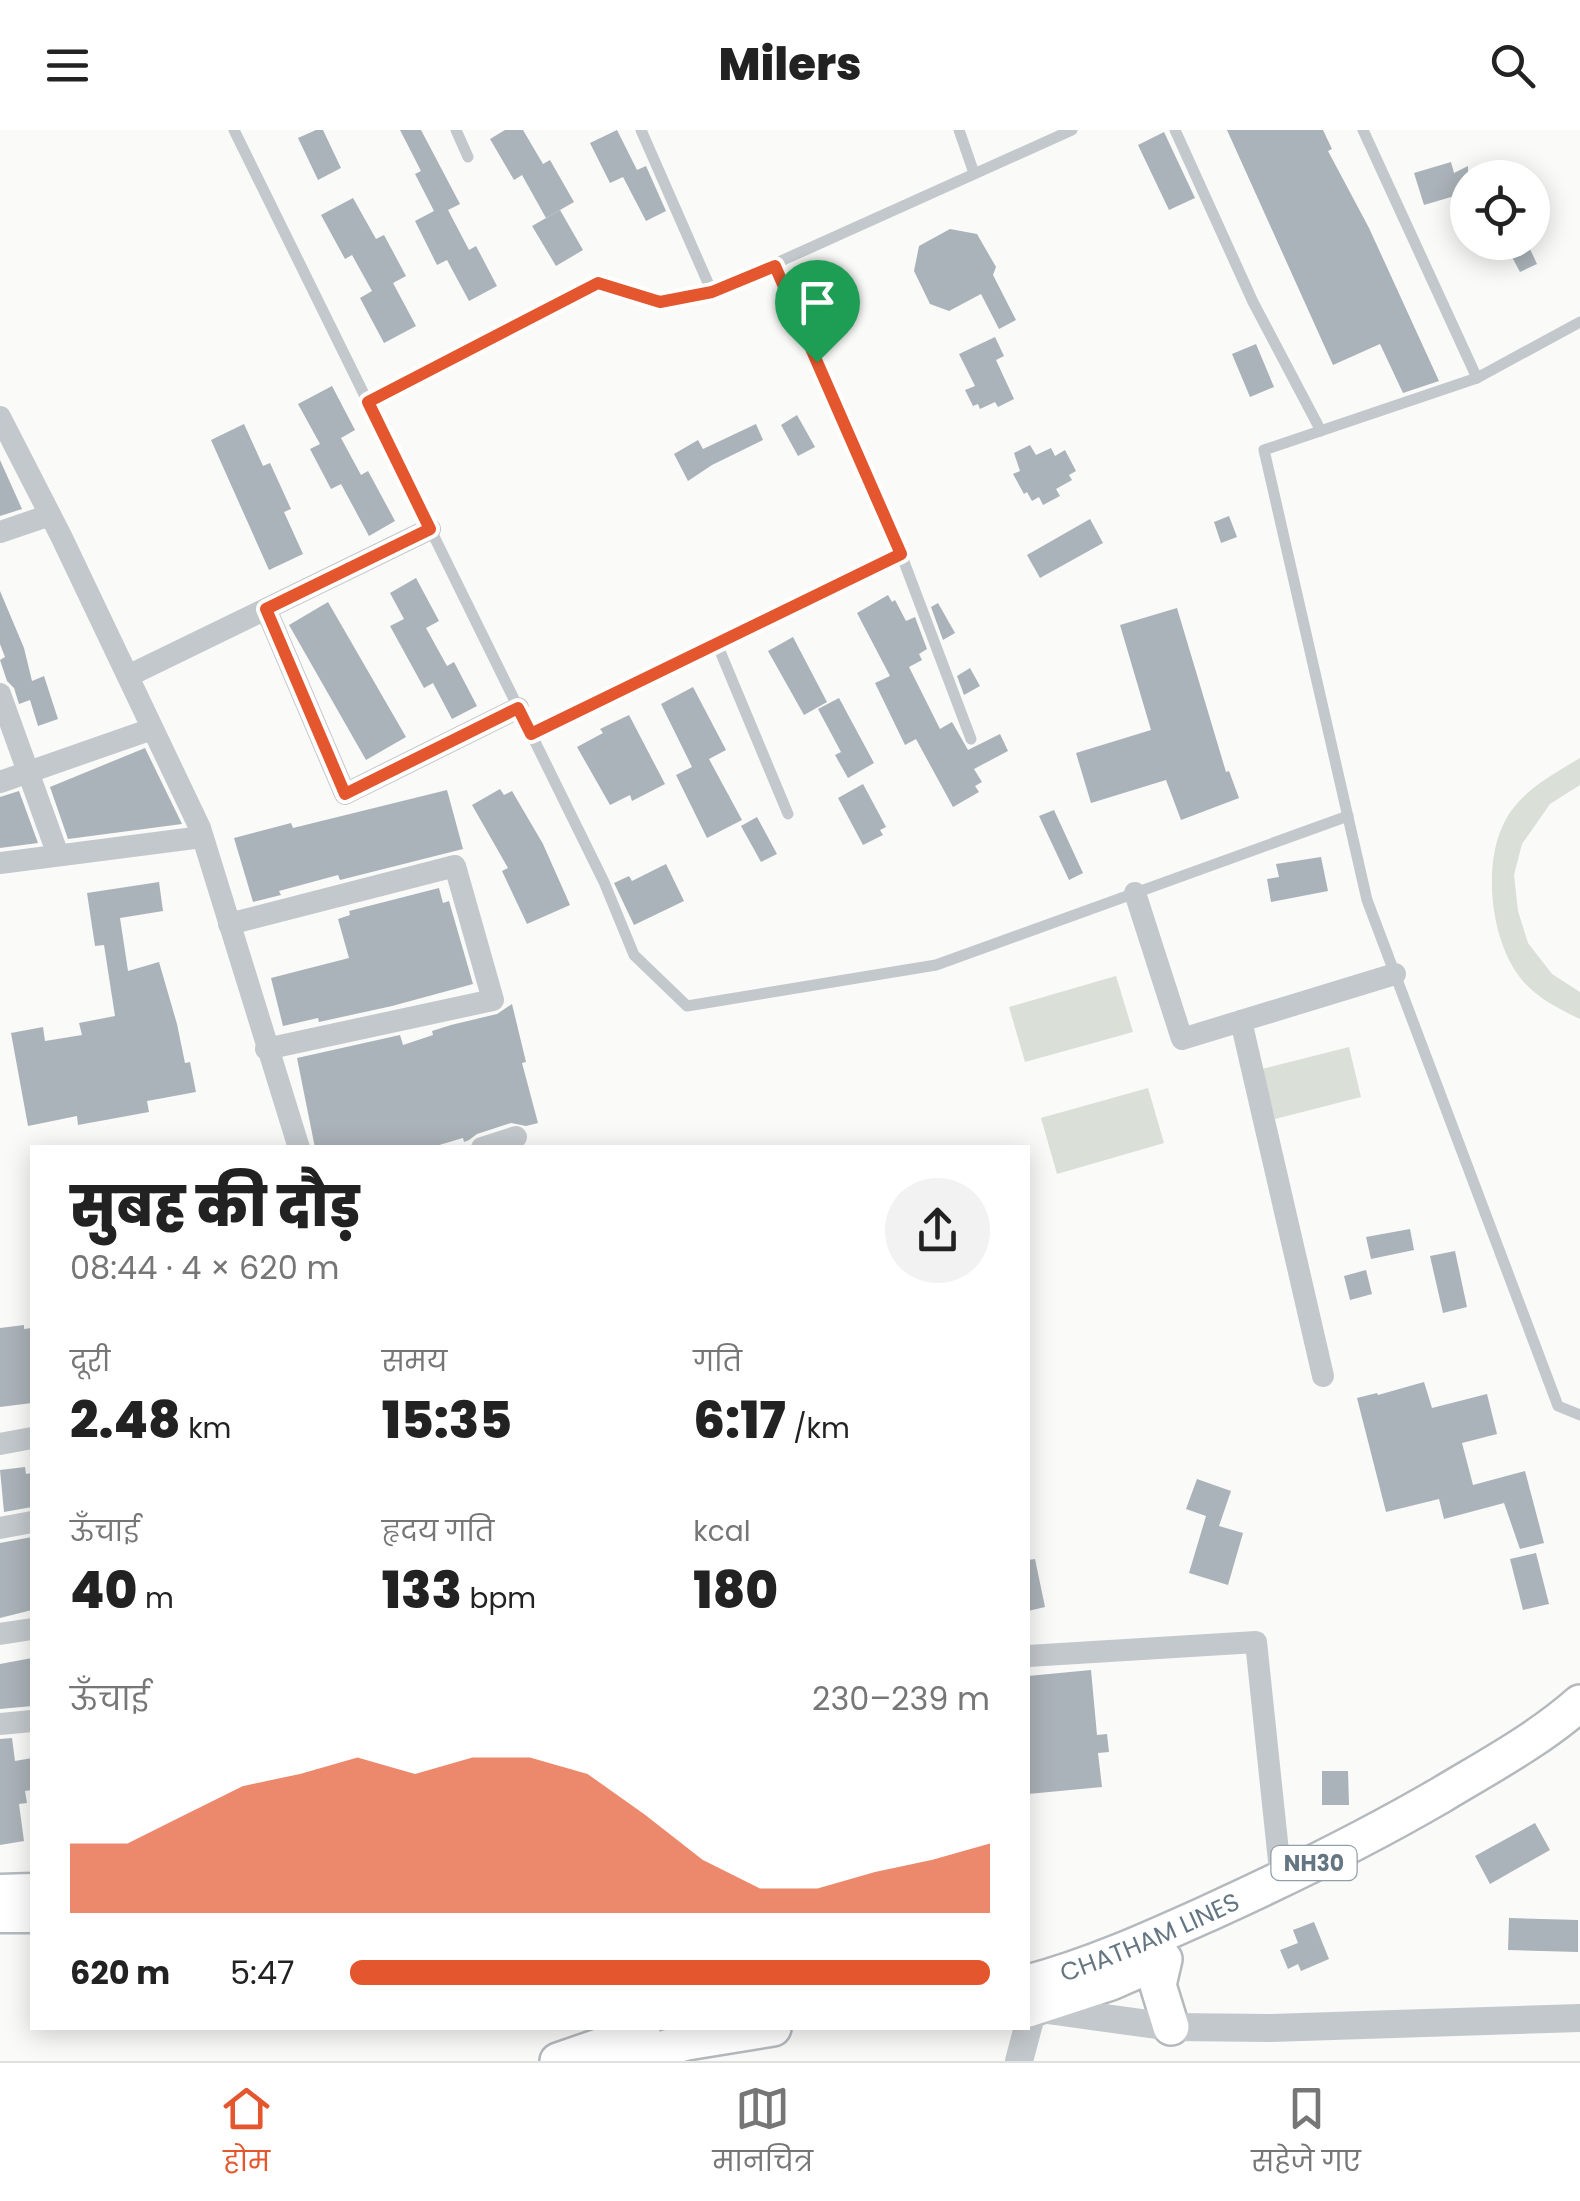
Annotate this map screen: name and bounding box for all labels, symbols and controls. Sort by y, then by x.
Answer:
text: Milers [718,33,862,96]
icon: menu [40,38,95,93]
icon: search [1485,38,1540,93]
map controls [1450,160,1550,260]
button: locate [1450,160,1550,260]
pin [775,260,860,363]
icon: arrive [790,275,845,330]
text: सुबह की दौड़ [70,1168,360,1245]
button: share [885,1178,990,1283]
text: 08:44 · 4 × 620 m [70,1245,339,1290]
text: दूरी [70,1342,110,1381]
text: समय [382,1342,447,1381]
text: गति [693,1342,742,1381]
text: 2.48 [70,1385,181,1456]
text: 15:35 [382,1385,512,1456]
text: 6:17 [693,1385,786,1456]
text: km [181,1409,231,1448]
text: /km [786,1409,850,1448]
text: ऊँचाई [70,1512,139,1551]
text: हृदय गति [382,1512,494,1551]
text: kcal [693,1512,751,1551]
text: 40 [70,1555,137,1626]
text: 133 [382,1555,462,1626]
text: 180 [693,1555,778,1626]
text: m [137,1579,174,1618]
text: bpm [462,1579,536,1618]
text: ऊँचाई [70,1676,149,1721]
text: 230–239 m [812,1676,990,1721]
road number: NH30 [1272,1846,1356,1880]
street label: CHATHAM LINES [1055,1884,1245,1990]
text: 620 m [70,1950,170,1995]
text: 5:47 [230,1950,295,1995]
tab: होम [219,2081,274,2183]
tab: मानचित्र [712,2081,813,2183]
tab: सहेजे गए [1251,2081,1361,2183]

